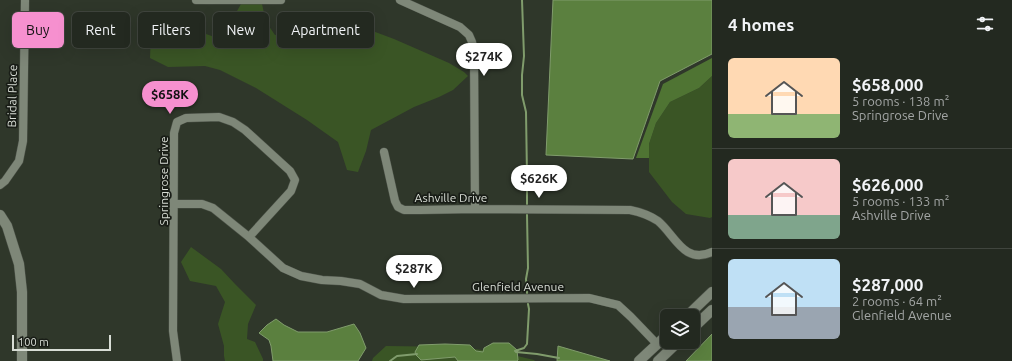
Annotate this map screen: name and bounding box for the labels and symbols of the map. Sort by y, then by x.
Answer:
pin: $274K [456,43,512,77]
street label: Bridal Place [5,64,19,128]
pin: $658K [142,81,198,115]
street label: Springrose Drive [157,136,170,226]
pin: $626K [511,165,567,199]
street label: Ashville Drive [415,191,487,204]
pin: $287K [386,255,442,289]
street label: Glenfield Avenue [472,280,564,293]
scale bar [12,333,111,352]

